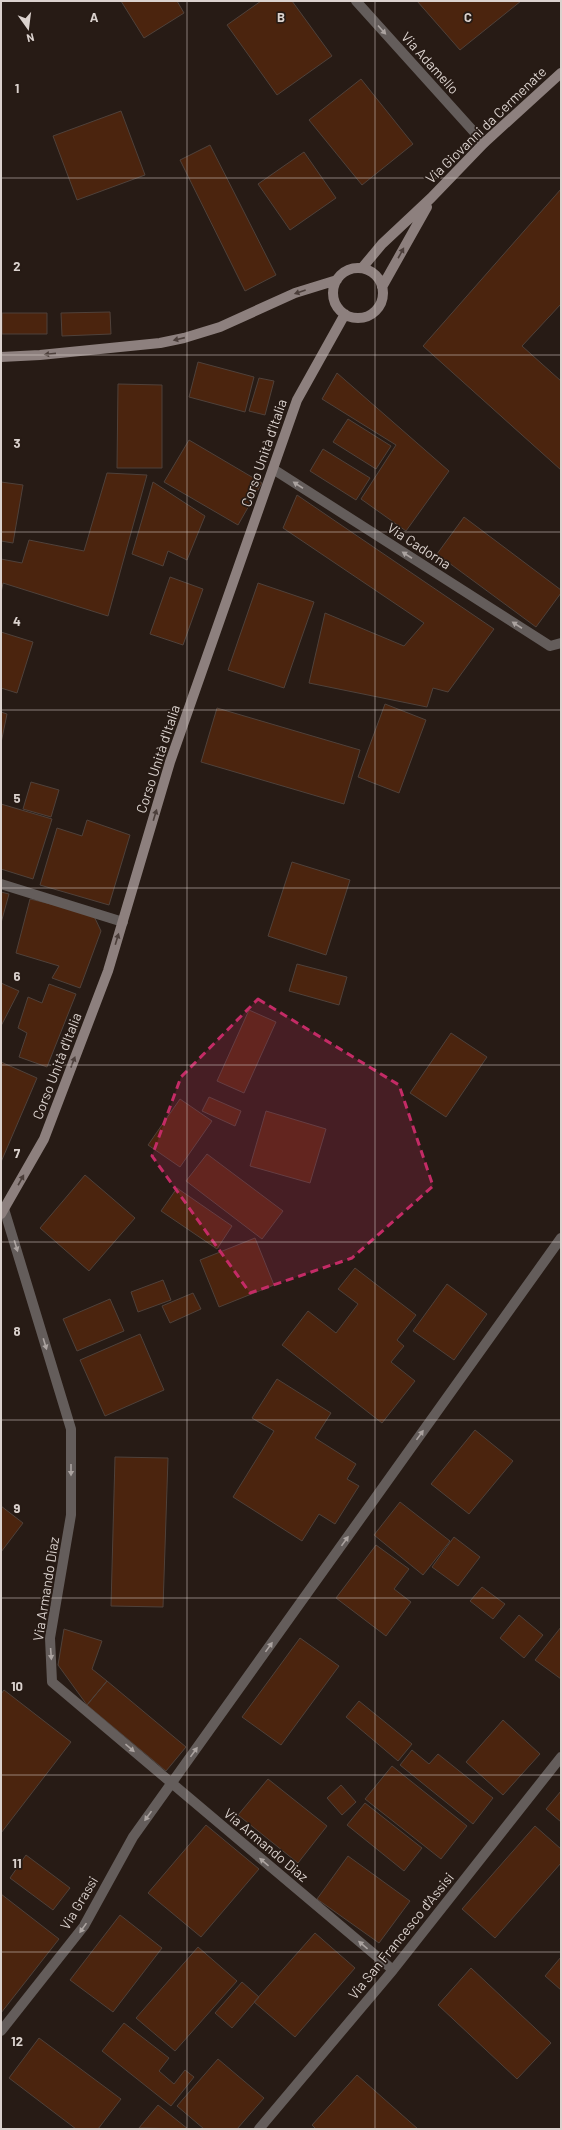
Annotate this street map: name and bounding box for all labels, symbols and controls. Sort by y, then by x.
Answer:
north arrow [8,8,48,48]
text: A [90,9,99,25]
text: B [277,9,285,25]
text: C [464,9,472,25]
one-way arrow [377,25,386,35]
street label: Via Adamello [398,28,463,97]
text: N [25,31,36,45]
street label: Via Giovanni da Cermenate [422,63,549,187]
text: 1 [15,80,19,96]
one-way arrow [398,247,405,259]
text: 2 [13,258,21,274]
one-way arrow [293,289,305,295]
one-way arrow [173,336,185,342]
one-way arrow [44,351,56,358]
street label: Corso Unità d'Italia [237,397,290,509]
text: 3 [13,435,21,451]
one-way arrow [292,482,304,489]
street label: Via Cadorna [384,519,454,572]
one-way arrow [401,552,413,559]
text: 4 [13,613,21,629]
one-way arrow [511,622,523,629]
street label: Corso Unità d'Italia [132,703,183,815]
text: 5 [13,790,21,806]
one-way arrow [152,809,158,821]
one-way arrow [114,933,120,945]
text: 6 [14,968,21,984]
street label: Corso Unità d'Italia [28,1010,85,1122]
one-way arrow [71,1055,77,1067]
text: 7 [14,1145,21,1161]
one-way arrow [17,1174,24,1186]
one-way arrow [13,1240,19,1252]
text: 8 [13,1323,21,1339]
one-way arrow [42,1338,48,1350]
one-way arrow [416,1430,424,1440]
one-way arrow [68,1464,74,1477]
text: 9 [14,1500,21,1516]
one-way arrow [341,1535,349,1546]
street label: Via Armando Diaz [29,1536,62,1642]
one-way arrow [265,1641,273,1652]
one-way arrow [47,1648,54,1660]
text: 10 [11,1678,23,1694]
one-way arrow [124,1744,135,1753]
one-way arrow [190,1747,198,1758]
street label: Via Armando Diaz [221,1804,312,1885]
one-way arrow [144,1810,152,1821]
text: 11 [12,1855,22,1871]
one-way arrow [258,1857,269,1866]
street label: Via San Francesco d'Assisi [344,1869,457,2002]
street label: Via Grassi [56,1873,101,1933]
one-way arrow [79,1922,87,1933]
one-way arrow [358,1941,368,1950]
text: 12 [11,2033,23,2049]

